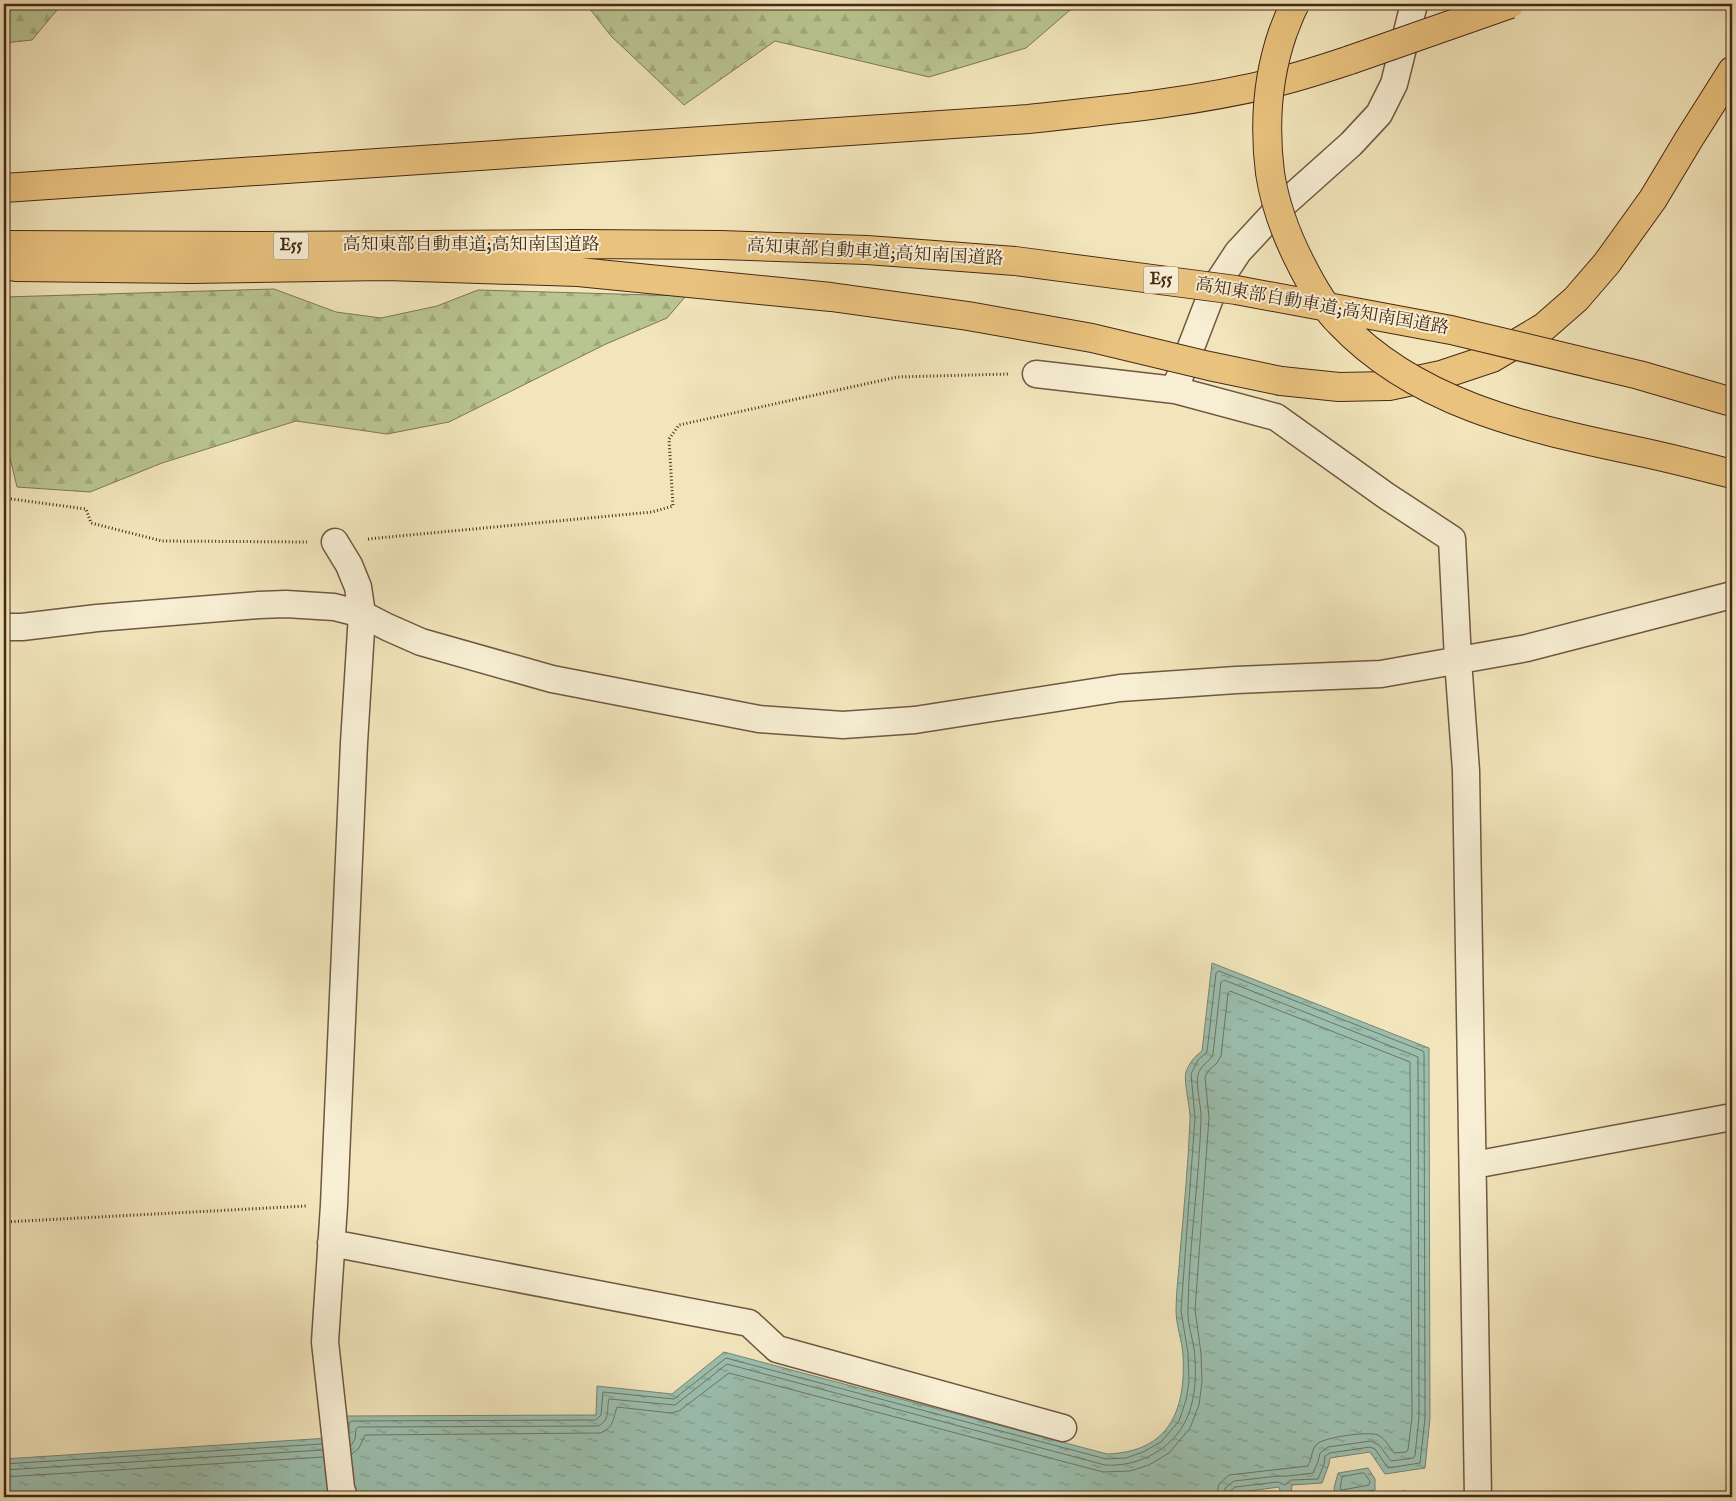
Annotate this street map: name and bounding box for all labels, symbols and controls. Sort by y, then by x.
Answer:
road number: E55 [274,232,308,260]
street label: 高知東部自動車道;高知南国道路 [342,234,600,257]
street label: 高知東部自動車道;高知南国道路 [746,235,1004,271]
road number: E55 [1144,266,1178,294]
street label: 高知東部自動車道;高知南国道路 [1193,273,1451,341]

